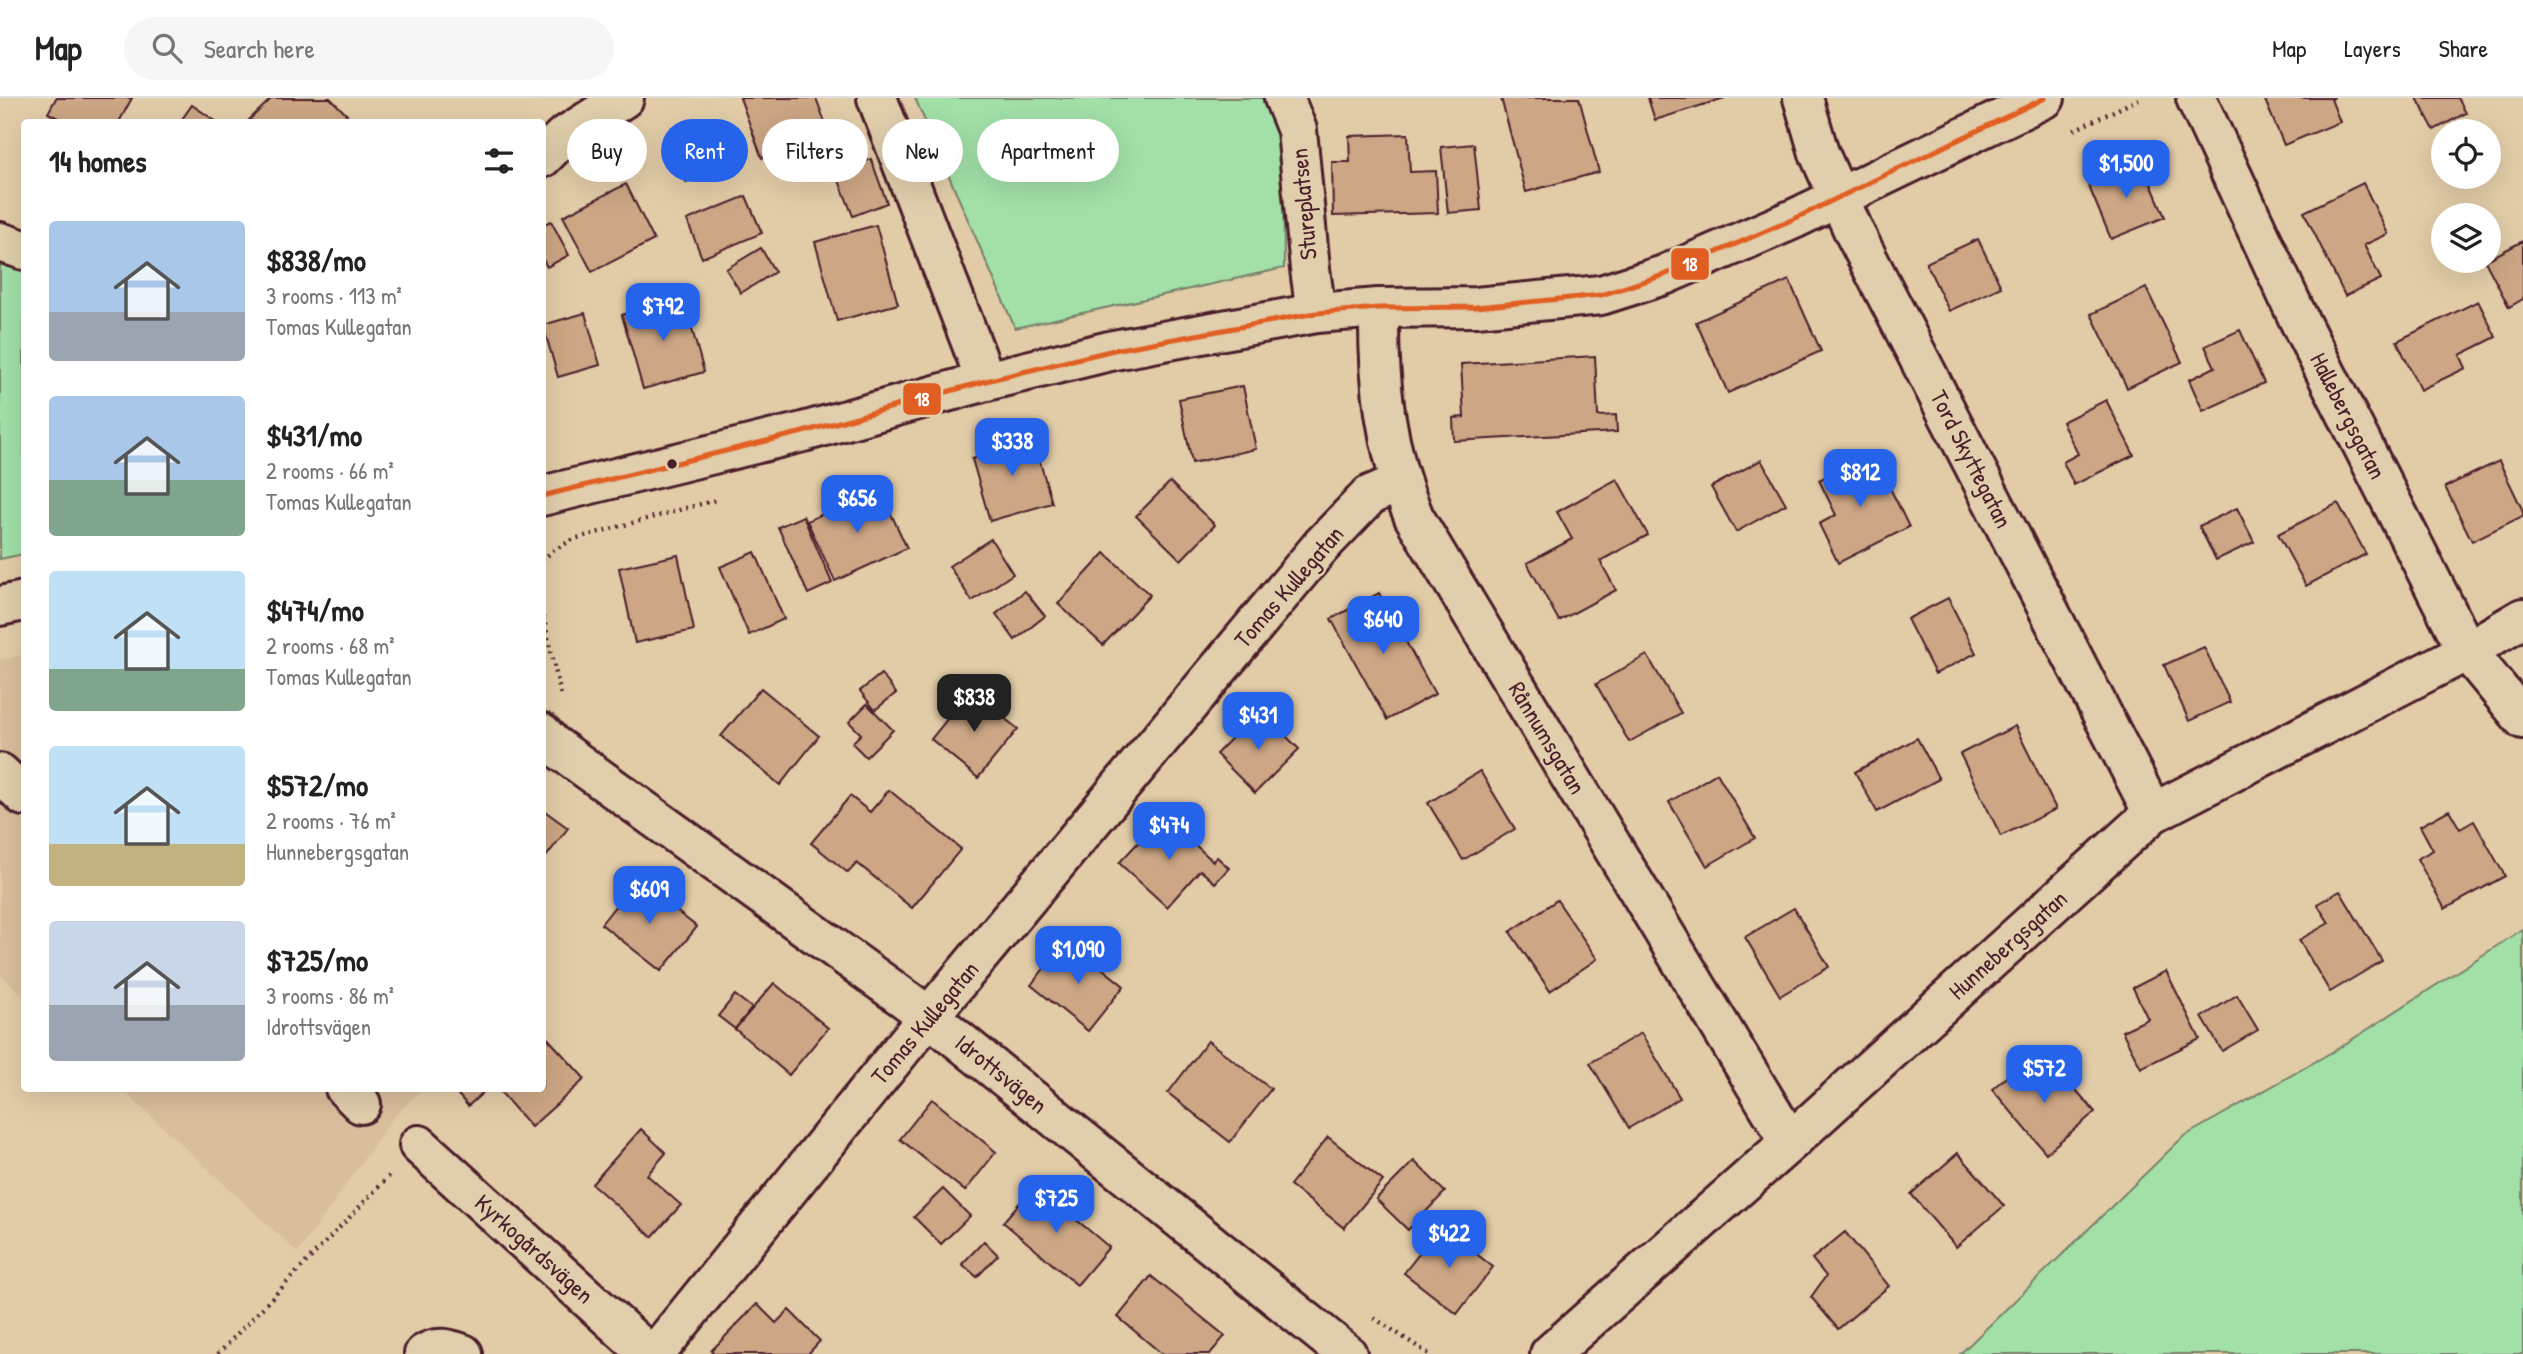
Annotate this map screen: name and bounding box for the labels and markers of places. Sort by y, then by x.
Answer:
pin: $1,500 [2069,140,2183,200]
pin: $792 [622,284,704,343]
pin: $338 [971,418,1053,478]
pin: $812 [1819,450,1901,509]
unlabelled marker [665,457,679,471]
pin: $656 [816,476,898,535]
pin: $640 [1342,596,1424,656]
pin: $838 [933,674,1015,734]
pin: $431 [1217,692,1299,752]
pin: $474 [1128,802,1210,862]
pin: $609 [608,866,690,926]
pin: $1,090 [1021,926,1135,986]
pin: $572 [2003,1046,2085,1105]
pin: $725 [1015,1176,1097,1235]
pin: $422 [1408,1210,1490,1270]

